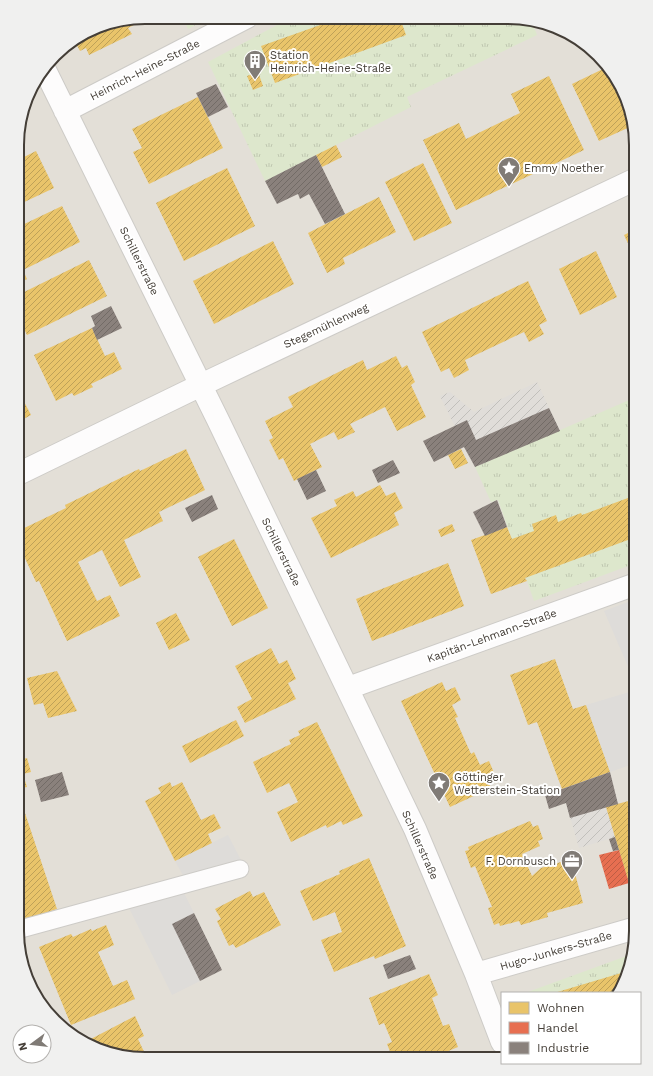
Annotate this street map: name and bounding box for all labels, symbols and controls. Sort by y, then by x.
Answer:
street label: Heinrich-Heine-Straße [88,37,202,103]
building icon: Station Heinrich-Heine-Straße [242,48,268,81]
place label: Station Heinrich-Heine-Straße [270,49,391,75]
place icon: Emmy Noether [496,155,522,188]
place label: Emmy Noether [524,162,605,175]
street label: Schillerstraße [117,225,161,297]
street label: Stegemühlenweg [282,301,371,351]
street label: Schillerstraße [259,516,303,588]
street label: Kapitän-Lehmann-Straße [425,606,559,666]
place icon: Göttinger Wetterstein-Station [426,770,452,803]
place label: Göttinger Wetterstein-Station [454,771,560,797]
street label: Schillerstraße [399,808,441,882]
office icon: F. Dornbusch [559,848,585,881]
place label: F. Dornbusch [486,855,556,868]
street label: Hugo-Junkers-Straße [499,929,613,973]
legend [501,992,641,1064]
text: Wohnen [537,1001,585,1015]
text: Handel [537,1021,578,1035]
north arrow [12,1024,52,1064]
text: N [15,1041,30,1052]
text: Industrie [537,1041,589,1055]

